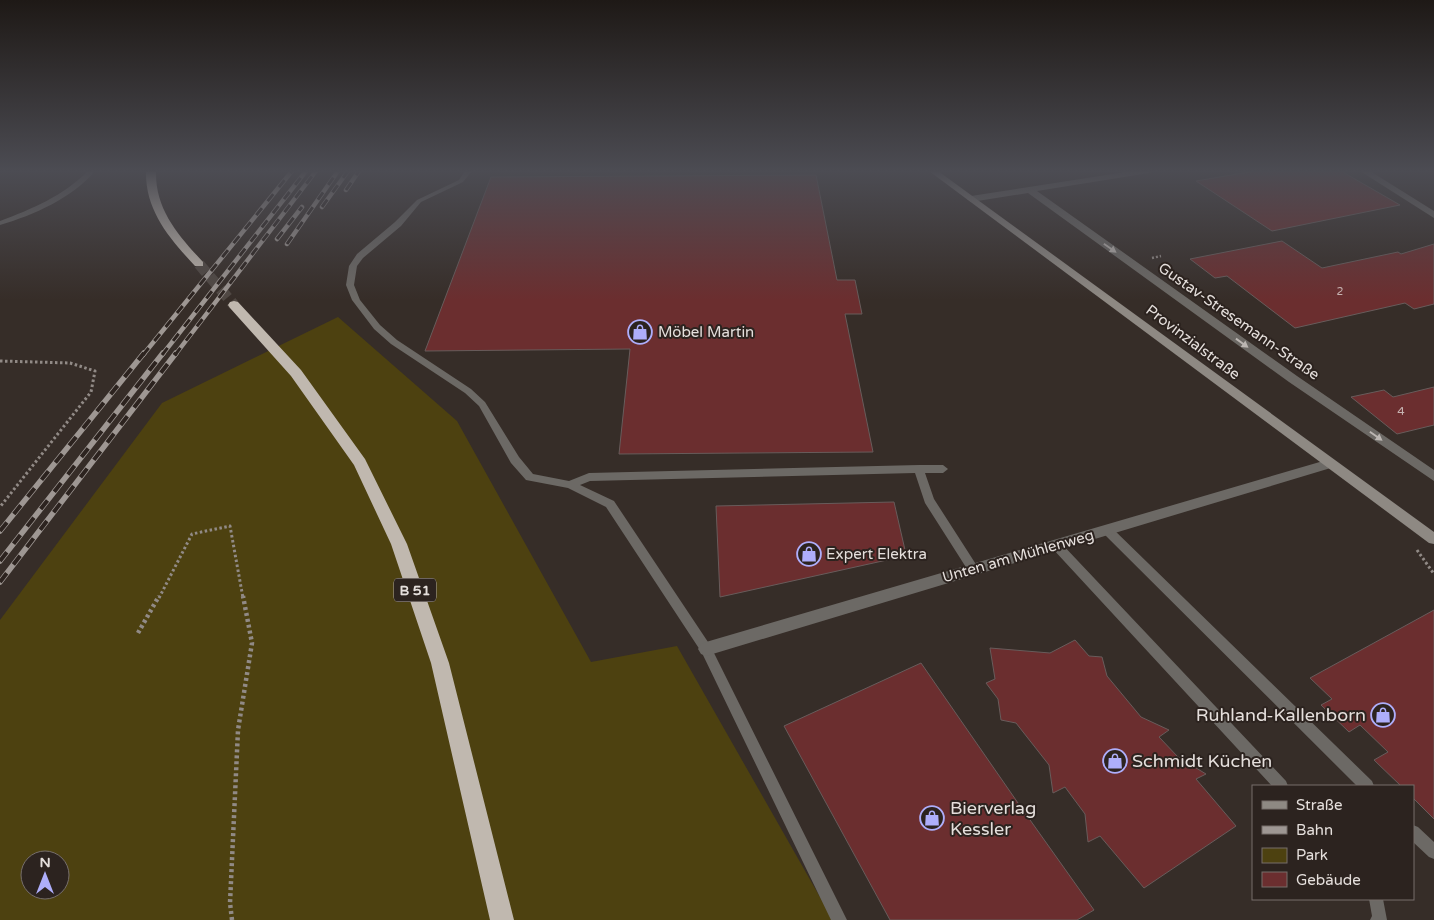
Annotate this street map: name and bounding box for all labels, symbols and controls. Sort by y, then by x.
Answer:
one-way arrow [1103,243,1117,253]
street label: Gustav-Stresemann-Straße [1155,258,1323,384]
house number: 2 [1337,285,1344,298]
street label: Provinzialstraße [1142,301,1244,383]
shop icon: Möbel Martin [627,319,653,345]
place label: Möbel Martin [658,323,754,341]
one-way arrow [1235,338,1249,348]
house number: 4 [1397,404,1405,418]
one-way arrow [1369,431,1382,441]
street label: Unten am Mühlenweg [940,526,1096,586]
shop icon: Expert Elektra [796,541,822,567]
place label: Expert Elektra [826,545,927,563]
road number: B 51 [394,578,436,602]
shop icon: Ruhland-Kallenborn [1370,702,1396,728]
place label: Ruhland-Kallenborn [1196,704,1366,726]
shop icon: Schmidt Küchen [1102,748,1128,774]
place label: Schmidt Küchen [1132,750,1272,772]
legend [1252,785,1414,900]
text: Straße [1296,796,1342,814]
place label: Bierverlag Kessler [950,797,1036,840]
shop icon: Bierverlag Kessler [919,805,945,831]
text: Bahn [1296,821,1333,839]
text: Park [1296,846,1328,864]
north arrow [20,850,70,900]
text: N [39,854,51,871]
text: Gebäude [1296,871,1361,889]

